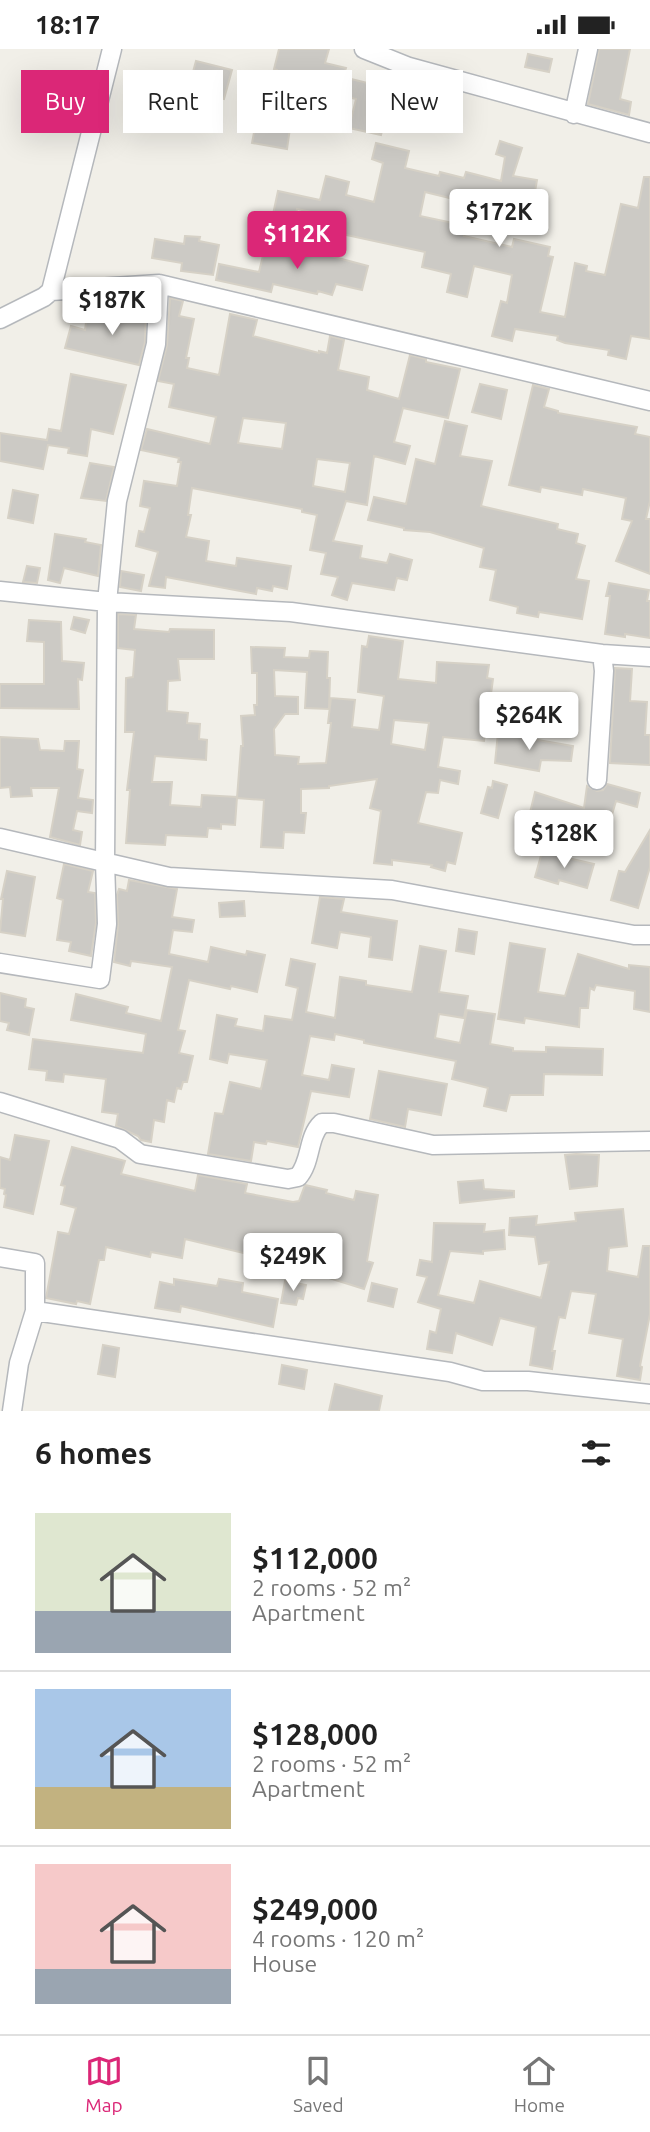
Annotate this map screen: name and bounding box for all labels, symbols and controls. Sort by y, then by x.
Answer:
text: 18:17 [35,10,100,39]
chip: Buy [21,70,109,133]
chip: Rent [123,70,223,133]
chip: Filters [237,70,352,133]
chip: New [366,70,463,133]
pin: $172K [450,189,548,249]
text: $172K [465,199,533,224]
pin: $112K [248,211,346,271]
text: $112K [263,221,331,246]
pin: $187K [63,278,161,337]
text: $187K [78,287,146,312]
pin: $264K [480,693,578,752]
text: $264K [495,702,563,727]
pin: $128K [515,811,613,870]
text: $128K [530,820,598,845]
pin: $249K [244,1233,342,1293]
text: $249K [259,1243,327,1268]
icon: filters [577,1434,615,1472]
text: 6 homes [35,1436,152,1470]
icon: home [91,1541,175,1625]
text: $112,000 [252,1541,378,1575]
text: 2 rooms · 52 m² [252,1575,411,1600]
text: Apartment [252,1600,365,1625]
icon: home [91,1717,175,1801]
text: $128,000 [252,1717,378,1751]
text: 2 rooms · 52 m² [252,1751,411,1776]
text: Apartment [252,1776,365,1801]
icon: home [91,1892,175,1976]
text: $249,000 [252,1892,378,1926]
text: 4 rooms · 120 m² [252,1926,424,1951]
text: House [252,1951,317,1976]
tab: Map [85,2052,123,2116]
tab: Saved [293,2052,344,2116]
tab: Home [514,2052,565,2116]

